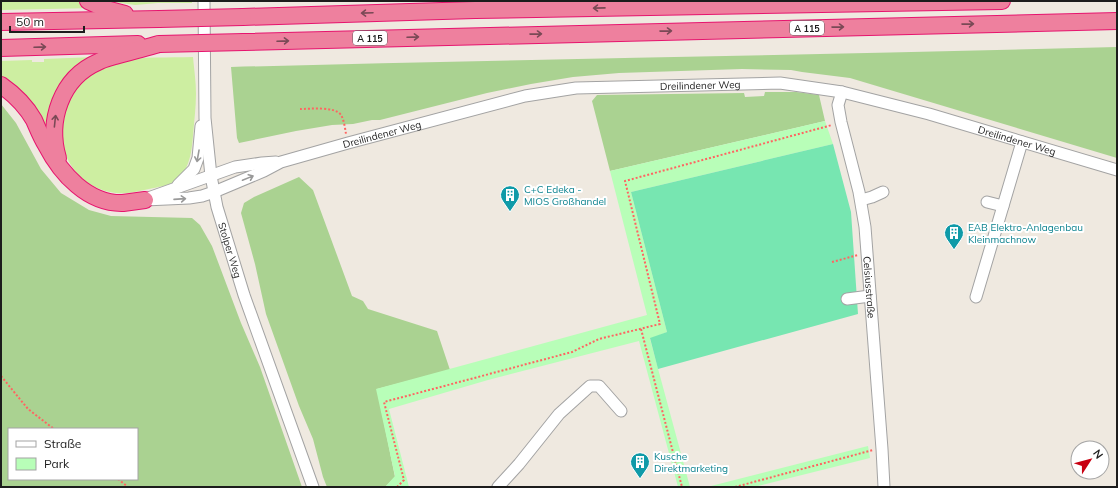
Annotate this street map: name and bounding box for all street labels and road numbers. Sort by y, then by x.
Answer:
road number: A 115 [790,21,824,35]
road number: A 115 [353,31,387,45]
street label: Dreilindener Weg [660,77,741,92]
street label: Dreilindener Weg [341,117,423,151]
street label: Dreilindener Weg [977,122,1058,158]
street label: Stolper Weg [216,221,245,280]
street label: Celsiusstraße [861,256,878,319]

